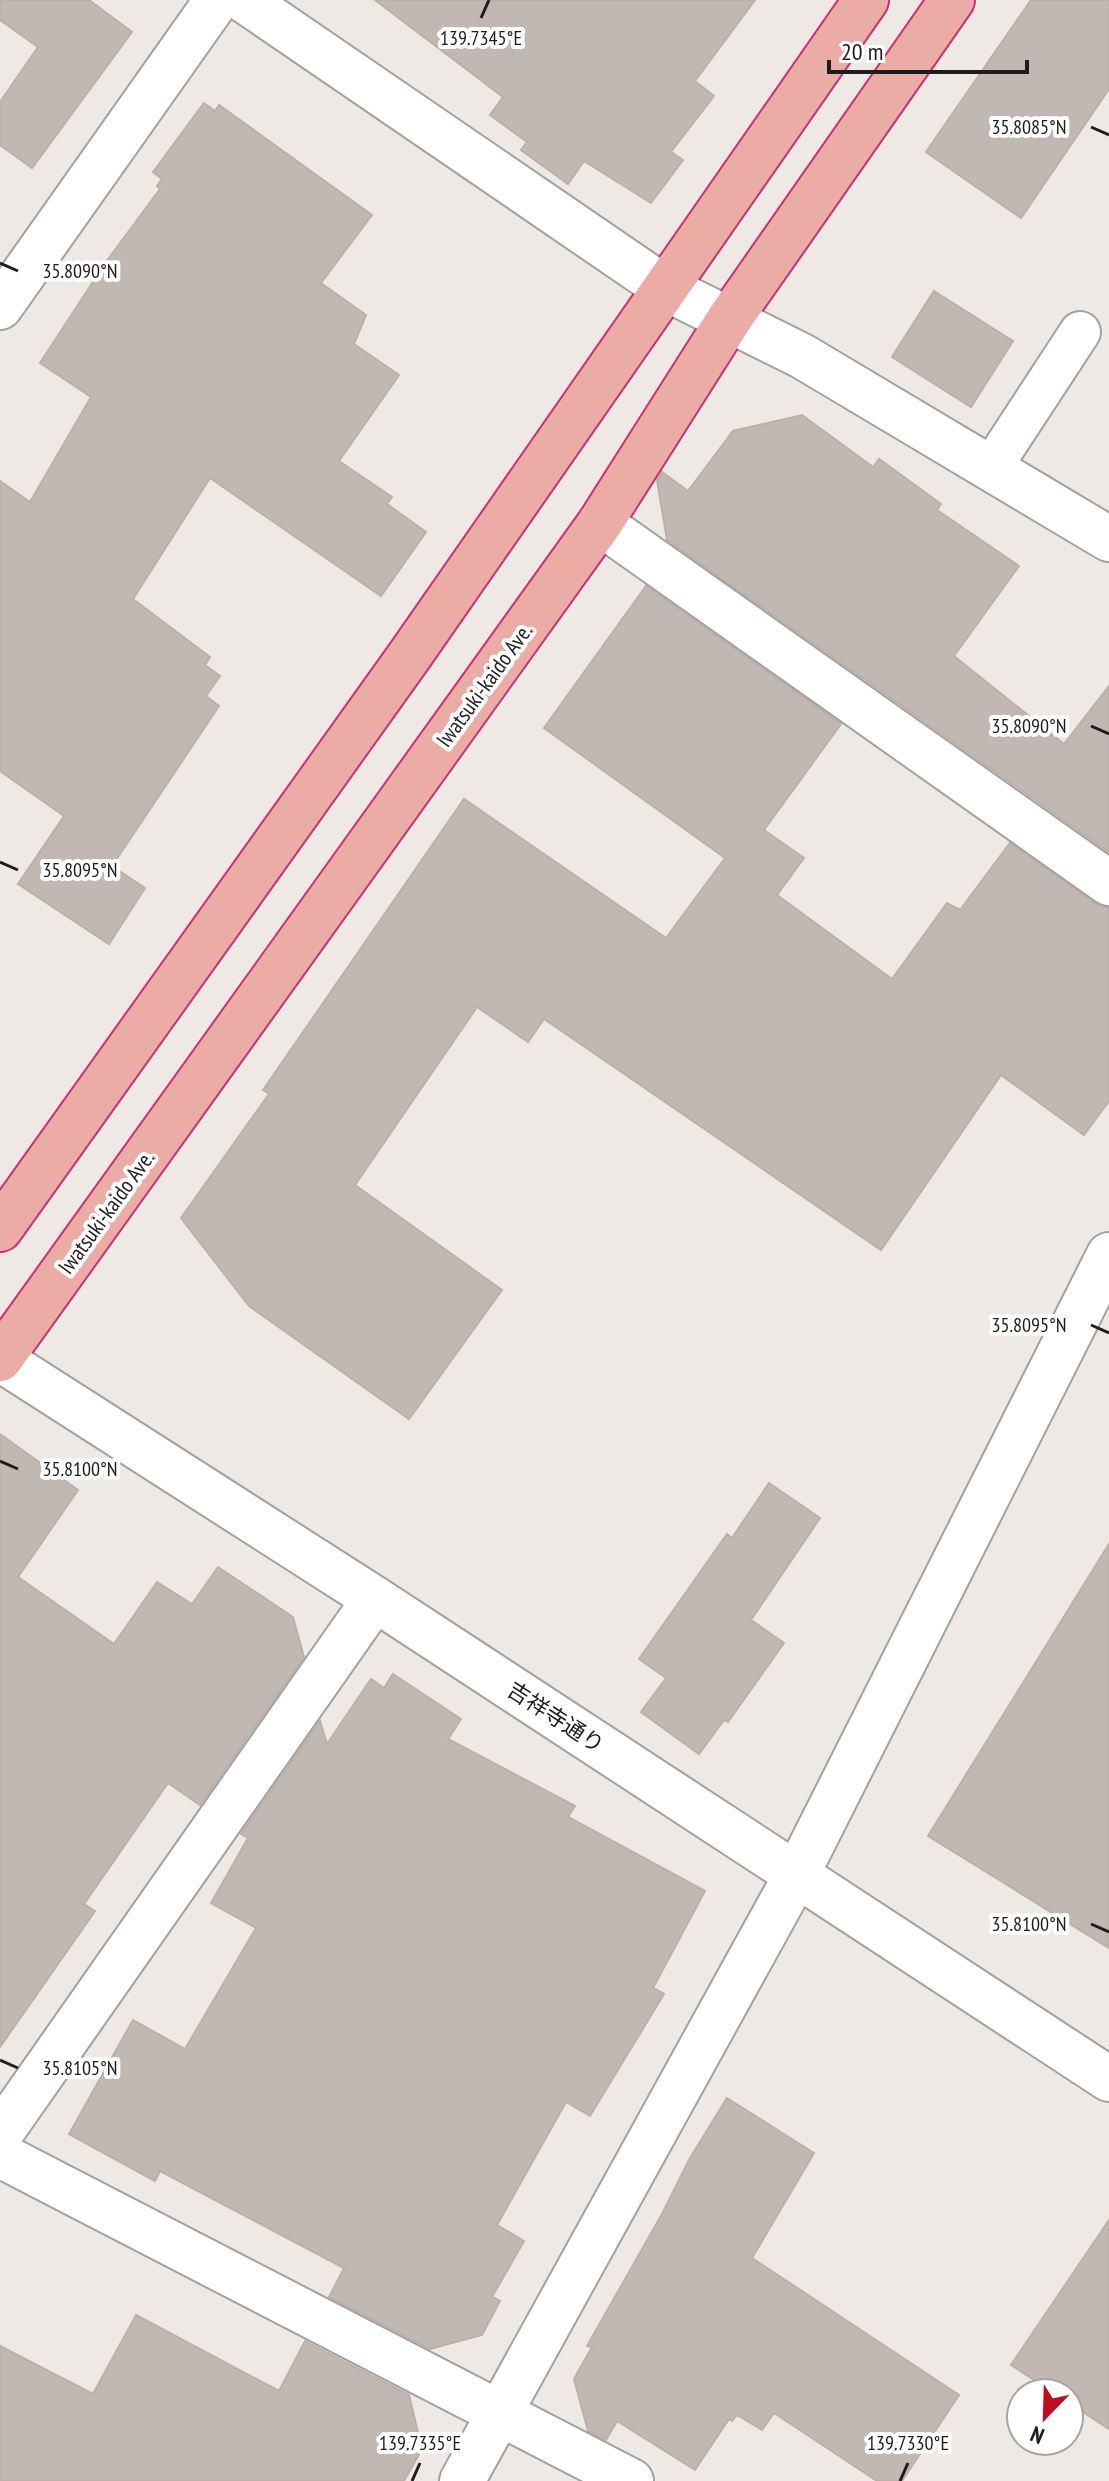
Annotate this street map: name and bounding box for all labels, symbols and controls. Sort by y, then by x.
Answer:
scale bar [829,24,1027,74]
text: 139.7345°E [440,25,522,51]
text: 20 m [841,36,883,67]
text: 35.8085°N [991,114,1067,140]
text: 35.8090°N [42,258,118,284]
street label: Iwatsuki-kaido Ave. [430,618,538,752]
text: 35.8090°N [991,713,1067,739]
text: 35.8095°N [42,857,118,883]
street label: Iwatsuki-kaido Ave. [52,1145,160,1279]
text: 35.8095°N [991,1312,1067,1338]
text: 35.8100°N [42,1456,118,1482]
street label: 吉祥寺通り [502,1675,610,1759]
text: 35.8100°N [991,1911,1067,1937]
text: 35.8105°N [42,2055,118,2081]
north arrow [1005,2377,1085,2457]
text: N [1026,2420,1048,2451]
text: 139.7335°E [379,2430,461,2456]
text: 139.7330°E [867,2430,949,2456]

